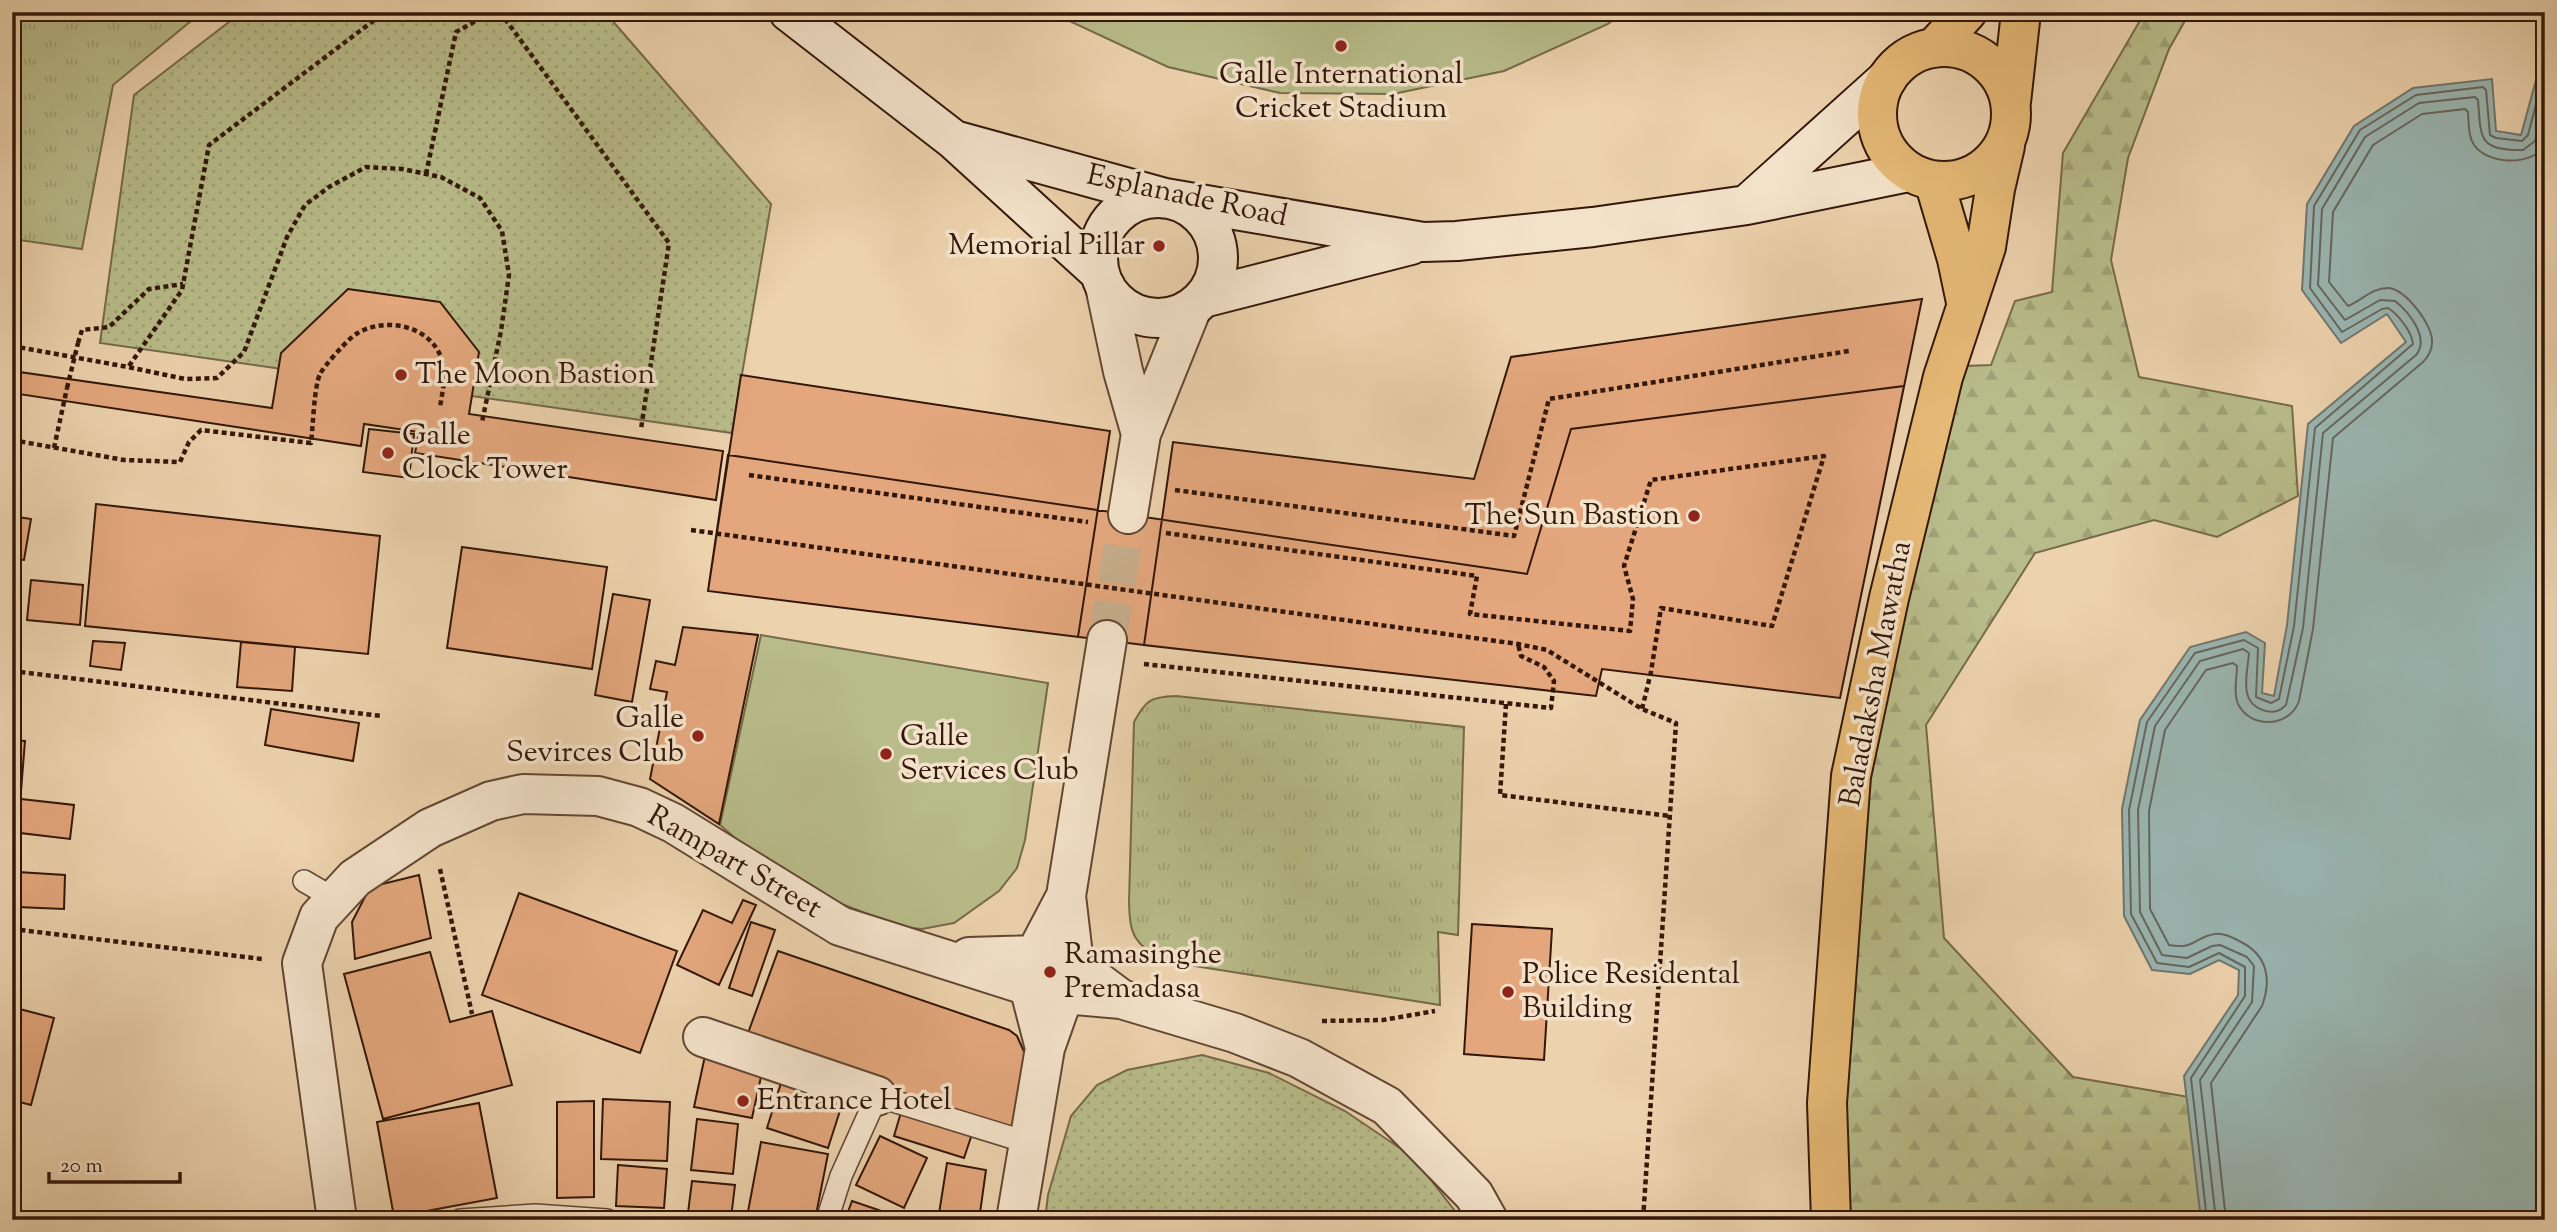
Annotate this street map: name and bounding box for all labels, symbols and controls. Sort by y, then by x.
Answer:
marker: Galle International Cricket Stadium [1333,38,1349,54]
place label: Galle International Cricket Stadium [1219,54,1463,131]
street label: Esplanade Road [1083,155,1291,239]
place label: Memorial Pillar [948,225,1145,268]
marker: Memorial Pillar [1151,238,1167,254]
place label: The Moon Bastion [415,354,655,397]
marker: The Moon Bastion [393,367,409,383]
place label: Galle Clock Tower [402,415,568,492]
marker: Galle Clock Tower [380,445,396,461]
place label: The Sun Bastion [1465,495,1680,538]
marker: The Sun Bastion [1686,508,1702,524]
street label: Baladaksha Mawatha [1830,537,1924,811]
place label: Galle Sevirces Club [506,698,684,775]
place label: Galle Services Club [900,716,1079,793]
marker: Galle Sevirces Club [690,728,706,744]
marker: Galle Services Club [878,746,894,762]
street label: Rampart Street [639,796,829,930]
place label: Ramasinghe Premadasa [1064,934,1222,1011]
place label: Police Residental Building [1522,954,1740,1031]
marker: Ramasinghe Premadasa [1042,964,1058,980]
marker: Police Residental Building [1500,984,1516,1000]
place label: Entrance Hotel [757,1080,952,1123]
marker: Entrance Hotel [735,1093,751,1109]
scale bar [49,1141,180,1185]
text: 20 m [60,1152,103,1182]

